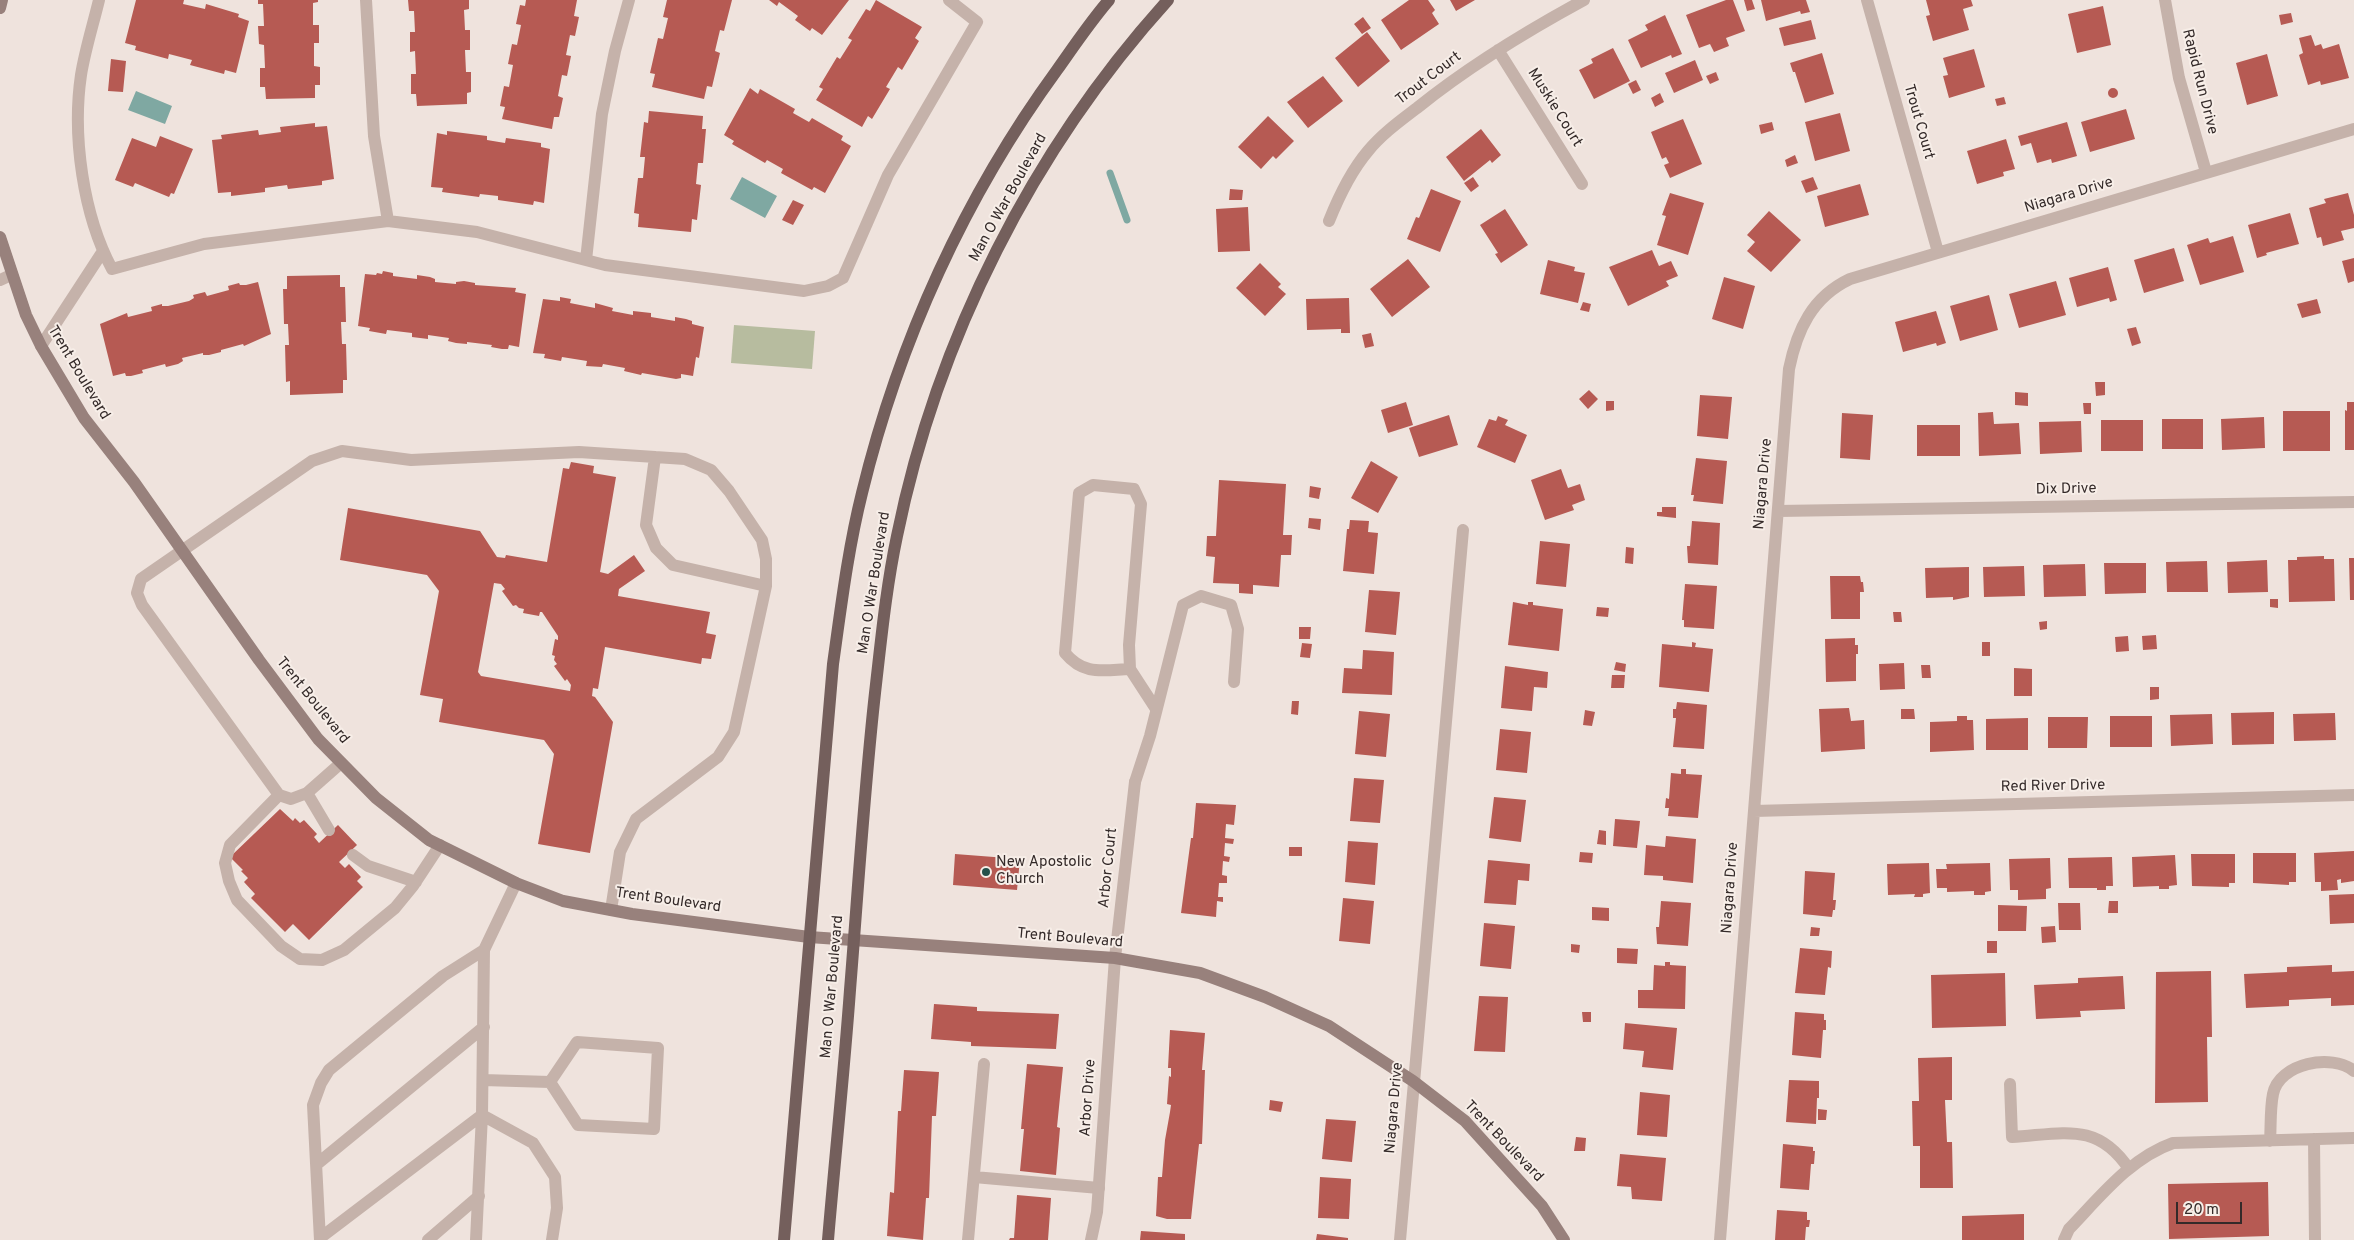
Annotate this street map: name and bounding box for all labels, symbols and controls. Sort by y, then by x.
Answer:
street label: Rapid Run Drive [2177,27,2221,137]
street label: Trout Court [1393,49,1465,109]
street label: Muskie Court [1523,65,1585,151]
street label: Trout Court [1899,82,1937,162]
street label: Man O War Boulevard [966,131,1052,265]
street label: Niagara Drive [2023,174,2115,218]
street label: Trent Boulevard [43,323,113,423]
street label: Niagara Drive [1751,438,1777,530]
street label: Dix Drive [2035,480,2097,500]
street label: Man O War Boulevard [855,511,895,655]
street label: Trent Boulevard [272,654,352,748]
street label: Red River Drive [2001,777,2105,797]
street label: Arbor Court [1096,827,1122,909]
street label: Niagara Drive [1719,842,1743,934]
place label: New Apostolic Church [996,854,1092,889]
marker: New Apostolic Church [980,866,992,878]
street label: Trent Boulevard [614,885,722,917]
street label: Man O War Boulevard [818,915,848,1059]
street label: Trent Boulevard [1016,925,1124,953]
street label: Arbor Drive [1077,1059,1101,1137]
street label: Niagara Drive [1382,1062,1408,1154]
street label: Trent Boulevard [1460,1097,1546,1187]
scale bar [2179,1192,2245,1224]
text: 20 m [2184,1201,2219,1220]

